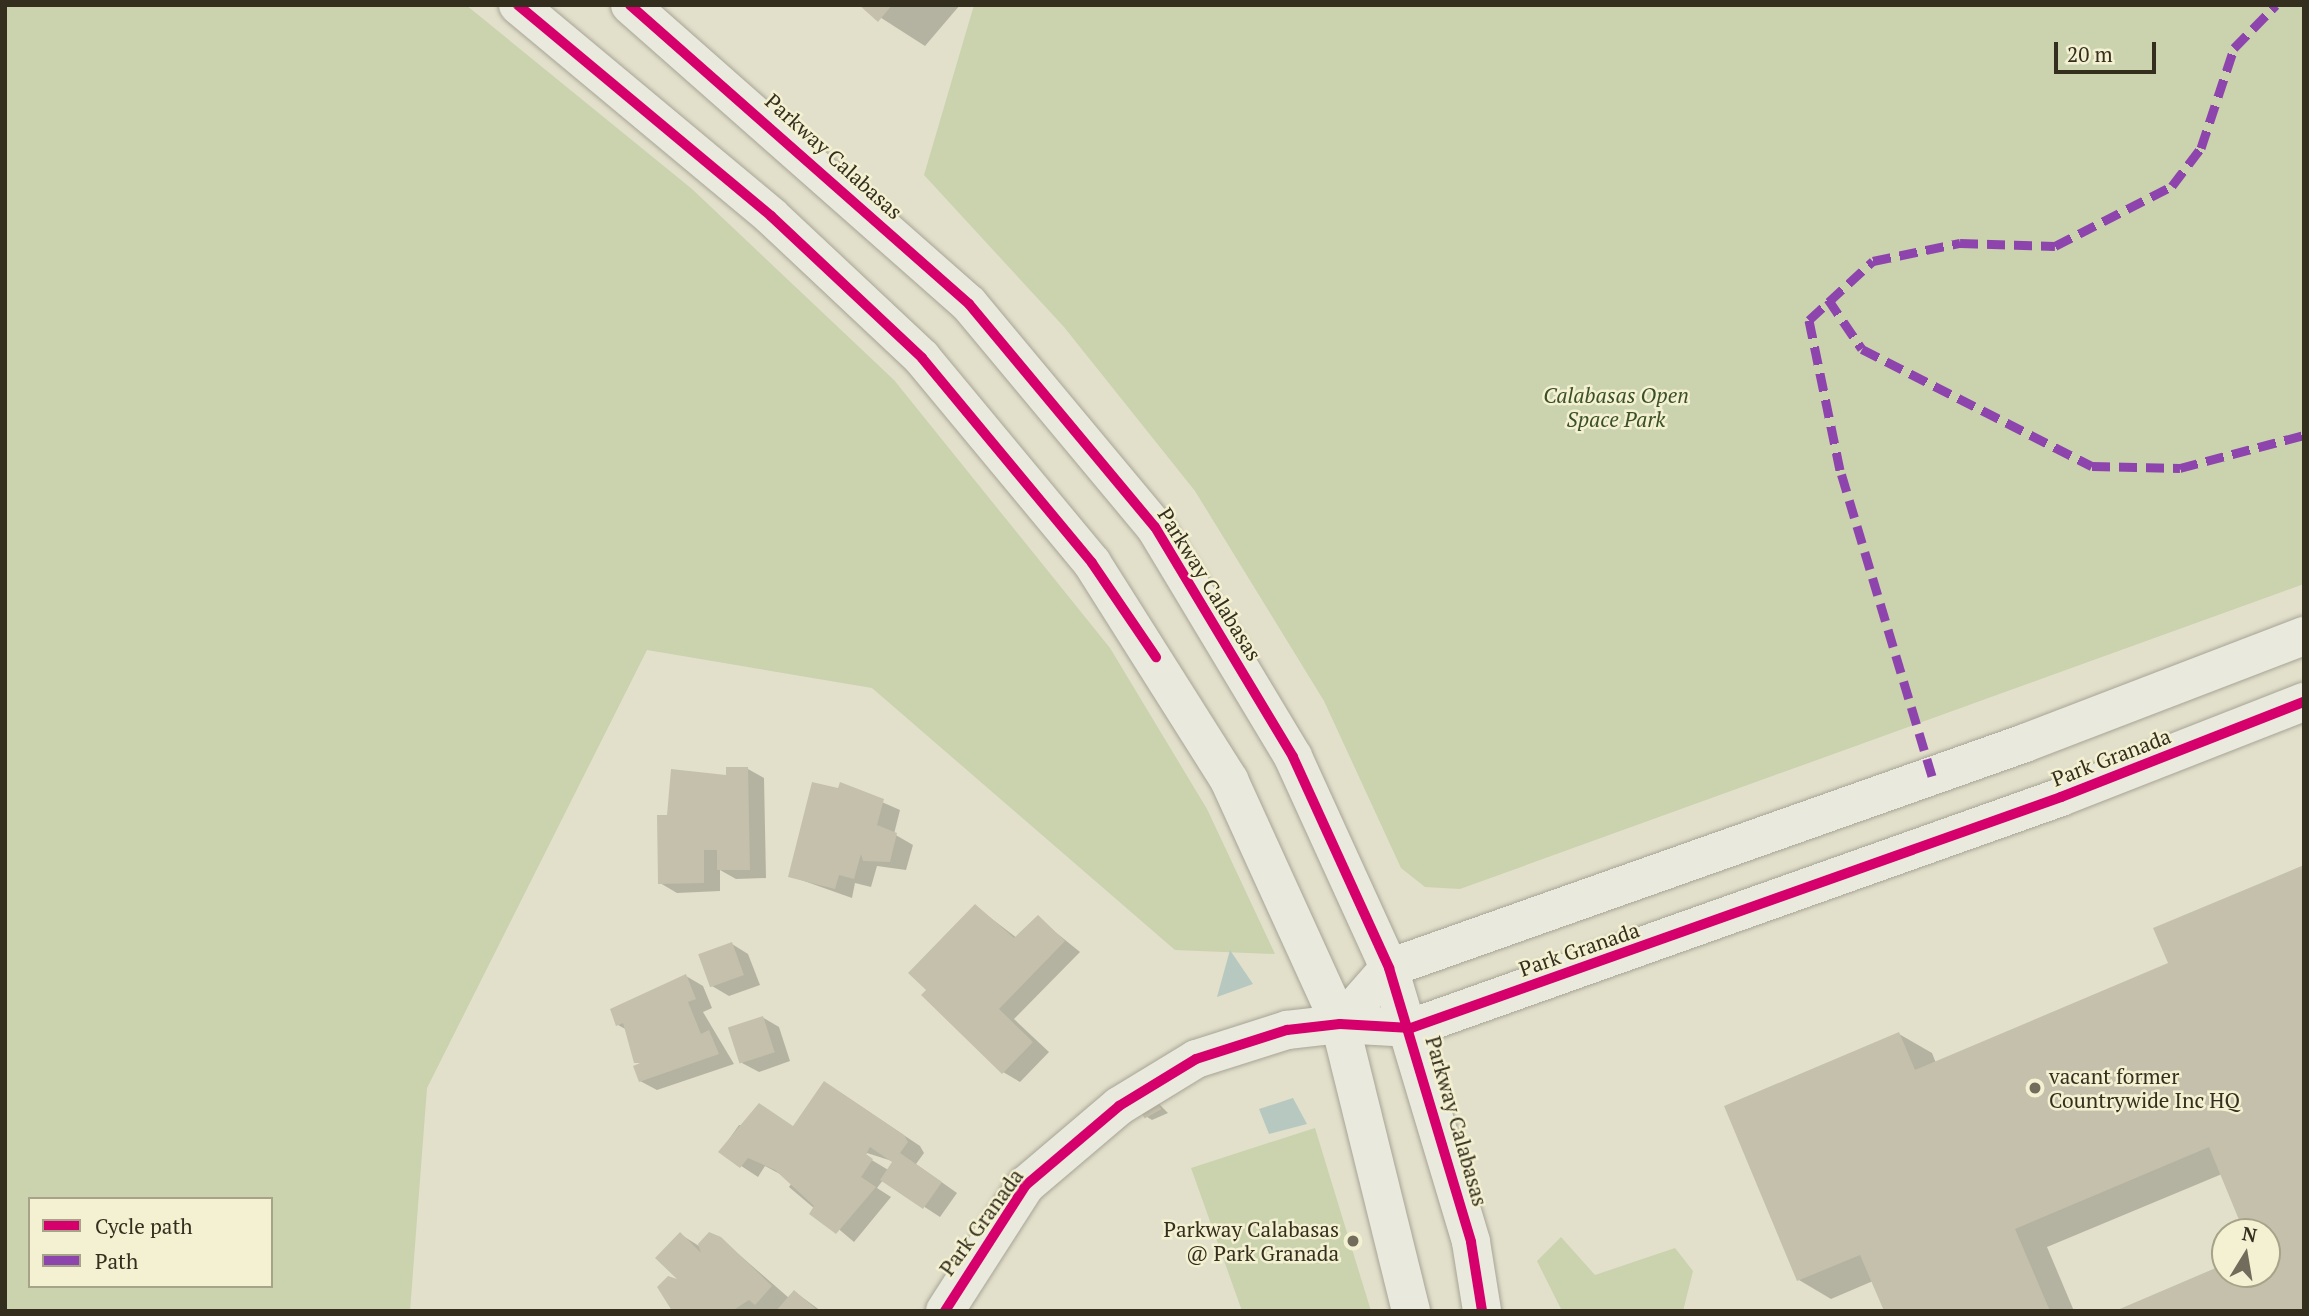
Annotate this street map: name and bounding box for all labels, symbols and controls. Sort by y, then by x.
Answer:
scale bar [2057,28,2158,72]
text: 20 m [2067,40,2113,68]
street label: Parkway Calabasas [760,88,908,224]
park label: Calabasas Open Space Park [1543,382,1689,432]
street label: Parkway Calabasas [1153,503,1267,665]
street label: Park Granada [2048,723,2174,791]
street label: Park Granada [1516,917,1642,981]
street label: Parkway Calabasas [1421,1033,1493,1209]
place label: vacant former Countrywide Inc HQ [2049,1063,2240,1113]
marker: vacant former Countrywide Inc HQ [2027,1080,2043,1096]
street label: Park Granada [934,1164,1028,1280]
legend [28,1197,273,1288]
text: Cycle path [95,1212,193,1240]
place label: Parkway Calabasas @ Park Granada [1164,1216,1339,1266]
north arrow [2211,1218,2281,1288]
text: N [2240,1220,2259,1248]
marker: Parkway Calabasas @ Park Granada [1345,1233,1361,1249]
text: Path [95,1247,138,1275]

